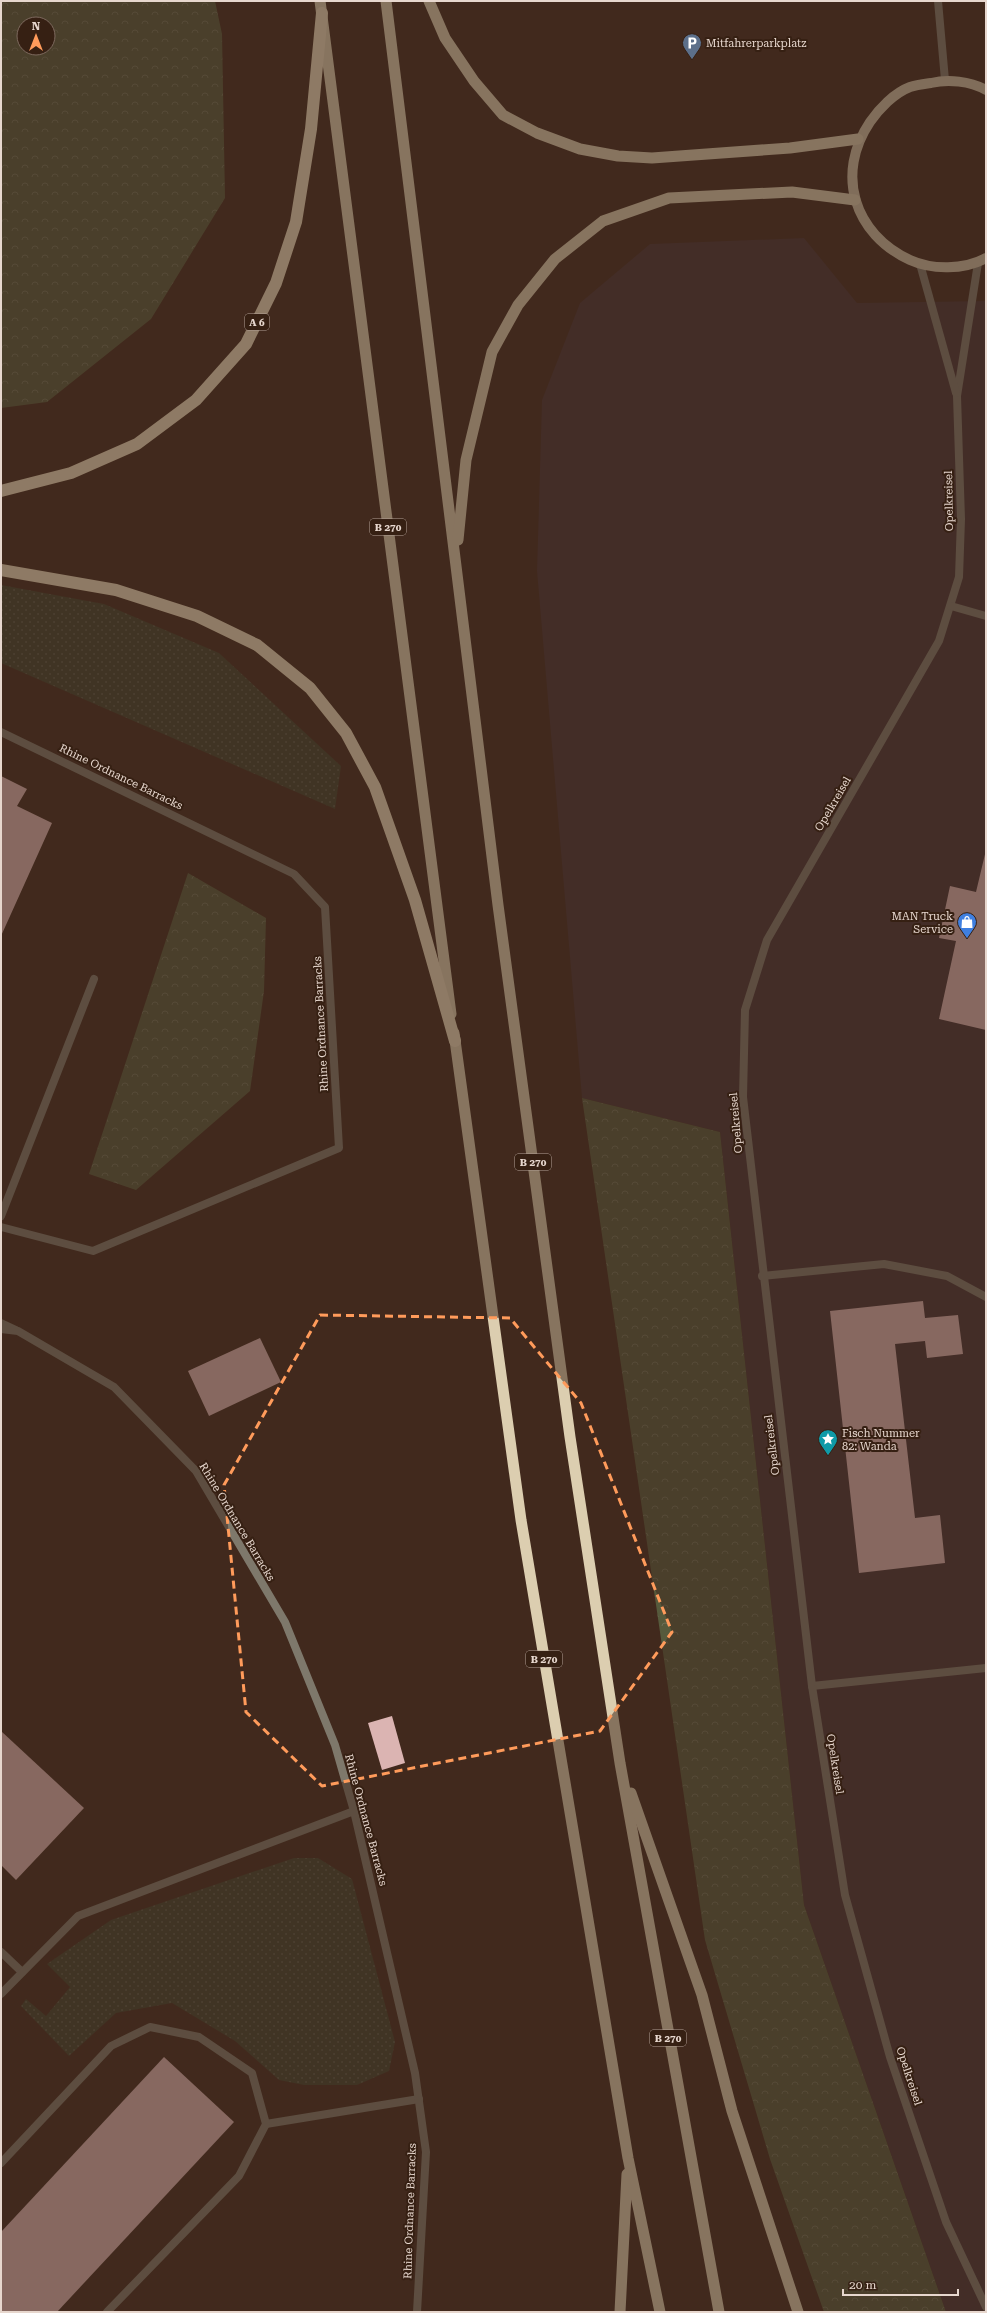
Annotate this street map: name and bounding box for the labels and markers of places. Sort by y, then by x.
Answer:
parking icon: Mitfahrerparkplatz [681,32,703,60]
place label: Mitfahrerparkplatz [706,37,806,50]
place label: MAN Truck Service [891,910,953,936]
shop icon: MAN Truck Service [956,911,978,939]
place label: Fisch Nummer 82: Wanda [842,1427,920,1453]
place icon: Fisch Nummer 82: Wanda [817,1428,839,1456]

